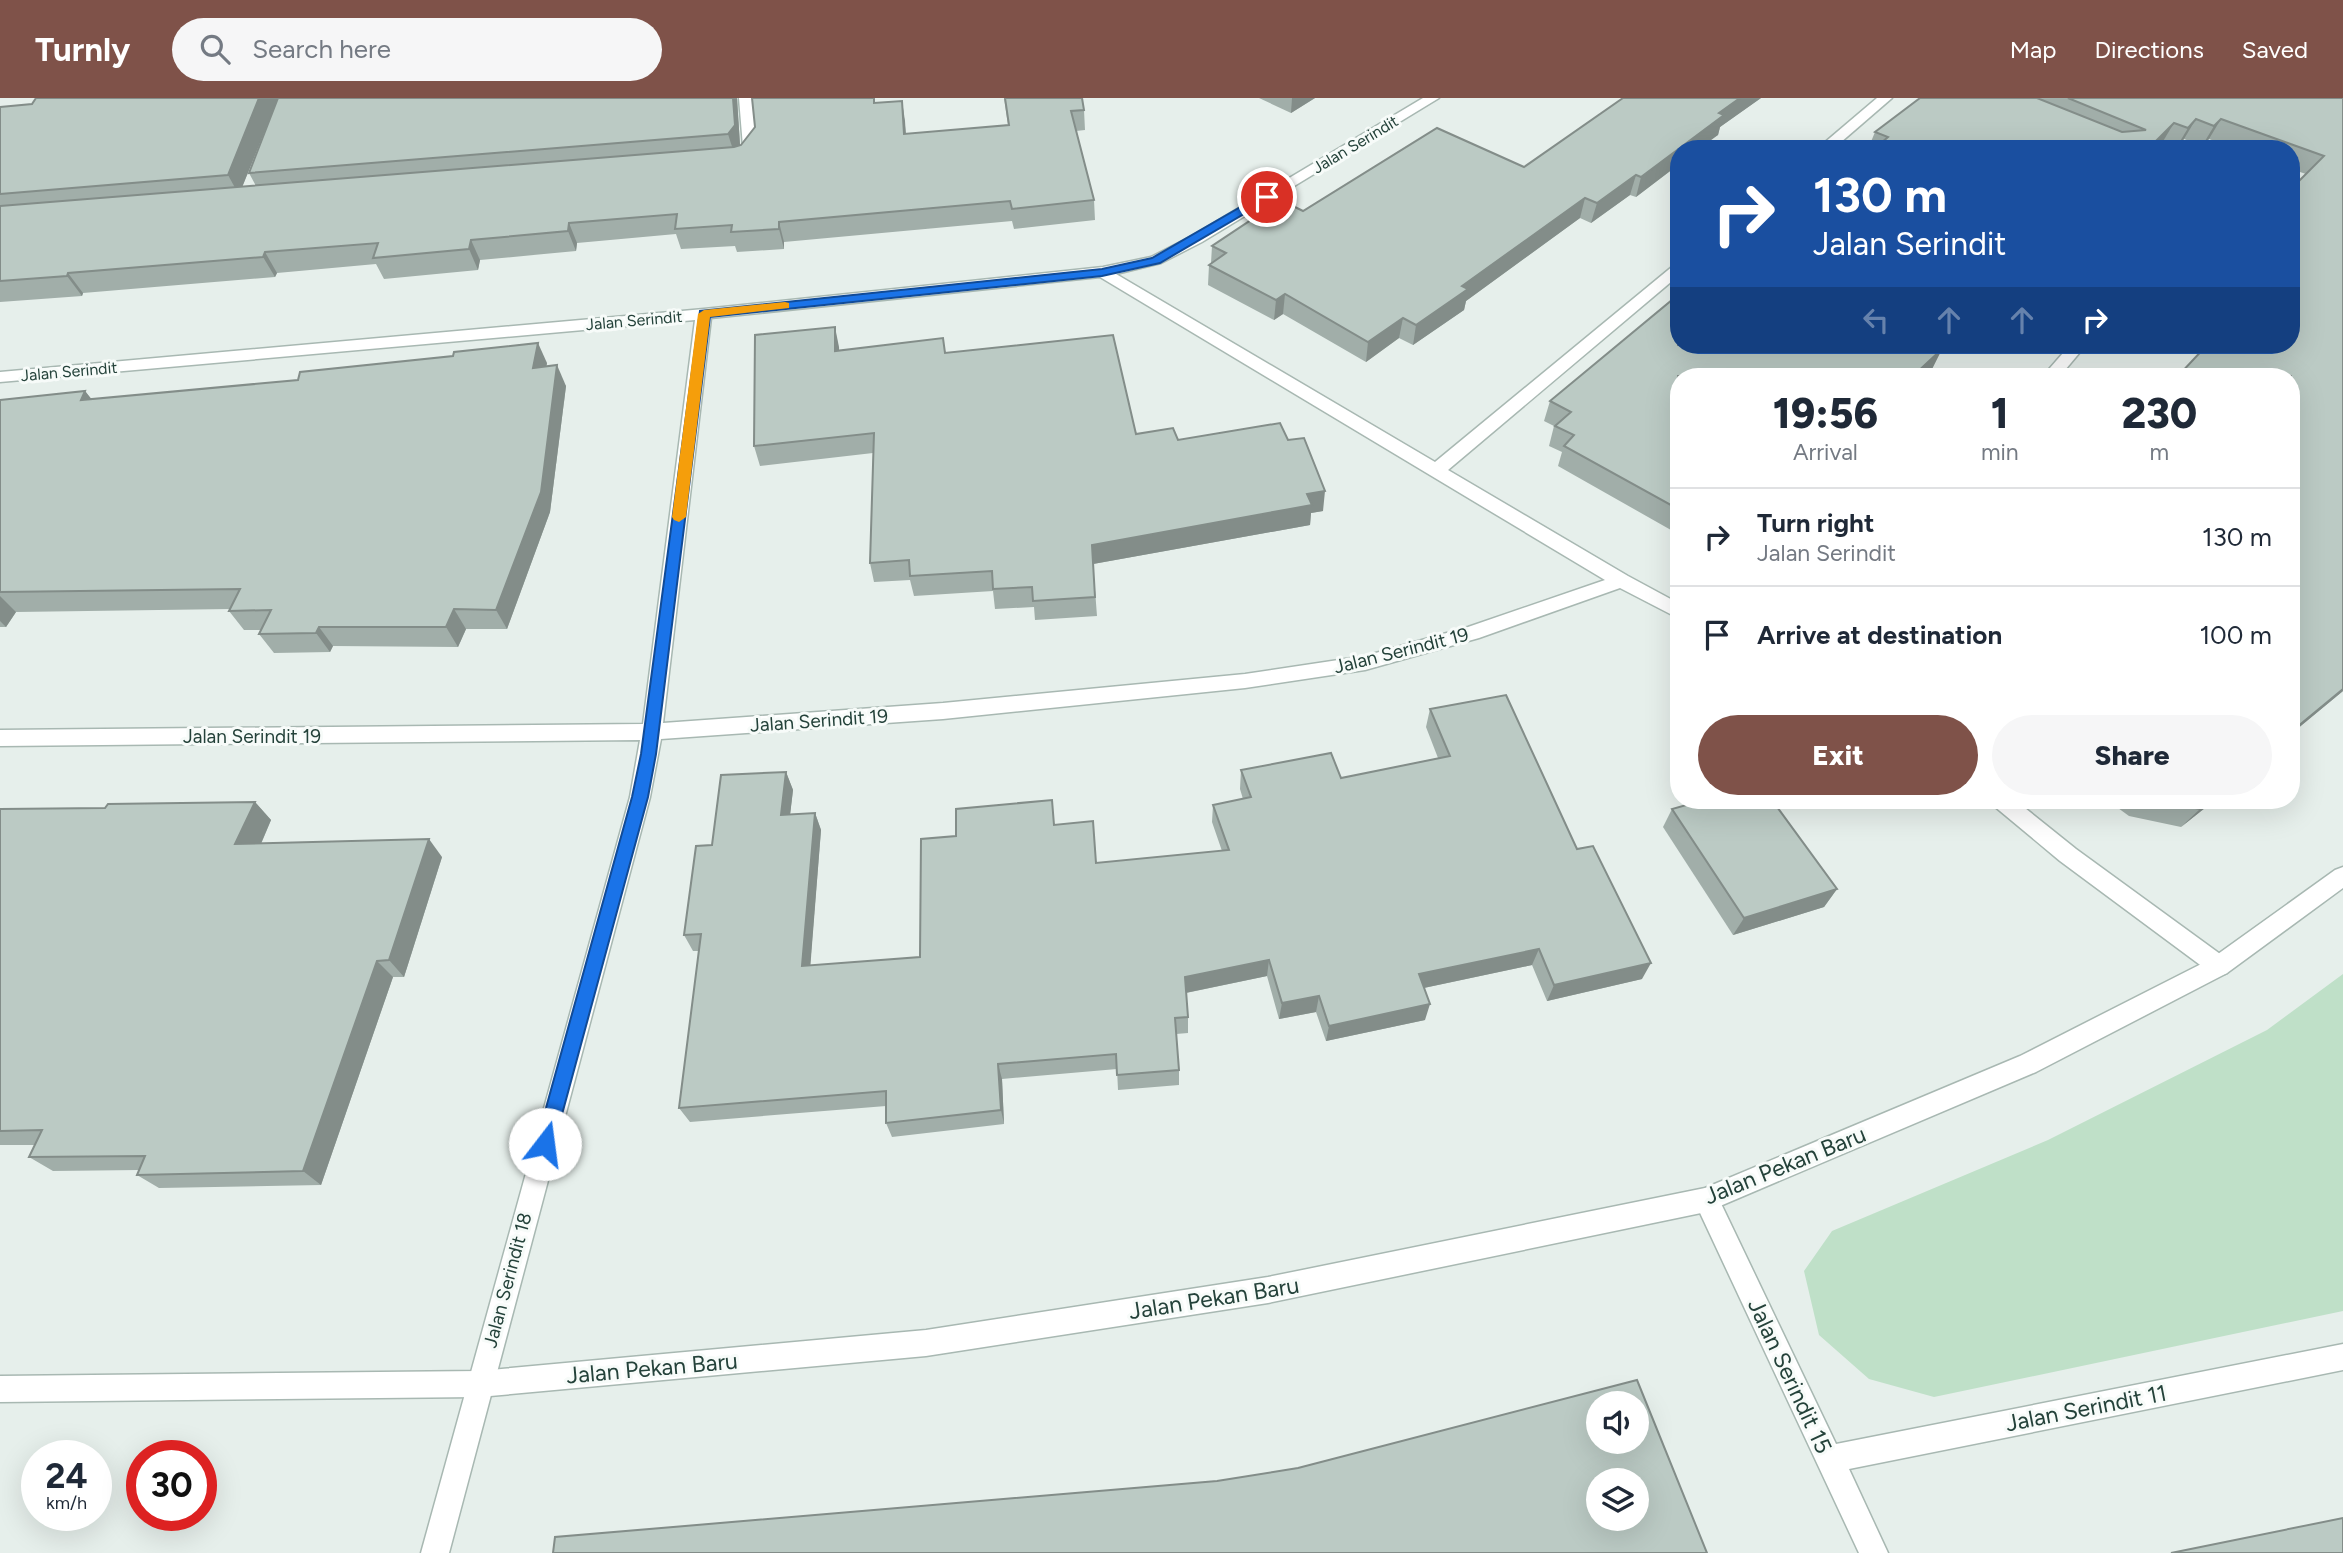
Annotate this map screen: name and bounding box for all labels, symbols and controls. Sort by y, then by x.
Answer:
search box [172,18,662,81]
text: Turnly [35,30,130,69]
icon: search [196,30,234,68]
text: Search here [252,33,391,65]
text: Map [2010,35,2056,64]
text: Directions [2094,35,2204,64]
text: Saved [2242,35,2308,64]
street label: Jalan Serindit [1309,111,1402,177]
text: 130 m [1813,165,1947,224]
pin [1237,167,1297,227]
icon: right [1698,168,1789,259]
icon: arrive [1248,178,1286,216]
text: Jalan Serindit [1813,225,2006,263]
icon: left [1857,301,1895,339]
icon: ahead [1930,301,1968,339]
icon: ahead [2003,301,2041,339]
icon: right [2076,301,2114,339]
street label: Jalan Serindit [585,307,683,334]
street label: Jalan Serindit [20,358,118,385]
text: 19:56 [1773,388,1878,439]
text: 1 [1991,388,2009,439]
text: 230 [2122,388,2197,439]
text: Arrival [1793,438,1858,466]
text: min [1981,438,2019,466]
text: m [2150,438,2169,466]
text: Turn right [1757,507,1874,539]
icon: right [1698,518,1736,556]
text: 130 m [2202,521,2272,553]
text: Jalan Serindit [1757,539,1896,567]
icon: arrive [1698,616,1736,654]
text: Arrive at destination [1757,619,2002,651]
text: 100 m [2199,619,2272,651]
street label: Jalan Serindit 19 [1331,623,1471,678]
street label: Jalan Serindit 19 [749,704,889,737]
button: Exit [1698,715,1978,795]
button: Share [1992,715,2272,795]
street label: Jalan Serindit 19 [183,725,321,748]
position arrow [508,1107,582,1181]
street label: Jalan Pekan Baru [1700,1120,1870,1210]
street label: Jalan Serindit 18 [478,1210,537,1350]
street label: Jalan Pekan Baru [1127,1271,1301,1325]
street label: Jalan Serindit 15 [1742,1294,1838,1458]
street label: Jalan Pekan Baru [565,1347,739,1389]
street label: Jalan Serindit 11 [2003,1379,2169,1437]
map controls [1586,1391,1649,1531]
button: sound [1586,1391,1649,1454]
speed limit sign: 30 [126,1440,217,1531]
text: 24 [45,1455,88,1497]
button: layers [1586,1468,1649,1531]
text: km/h [46,1492,87,1514]

